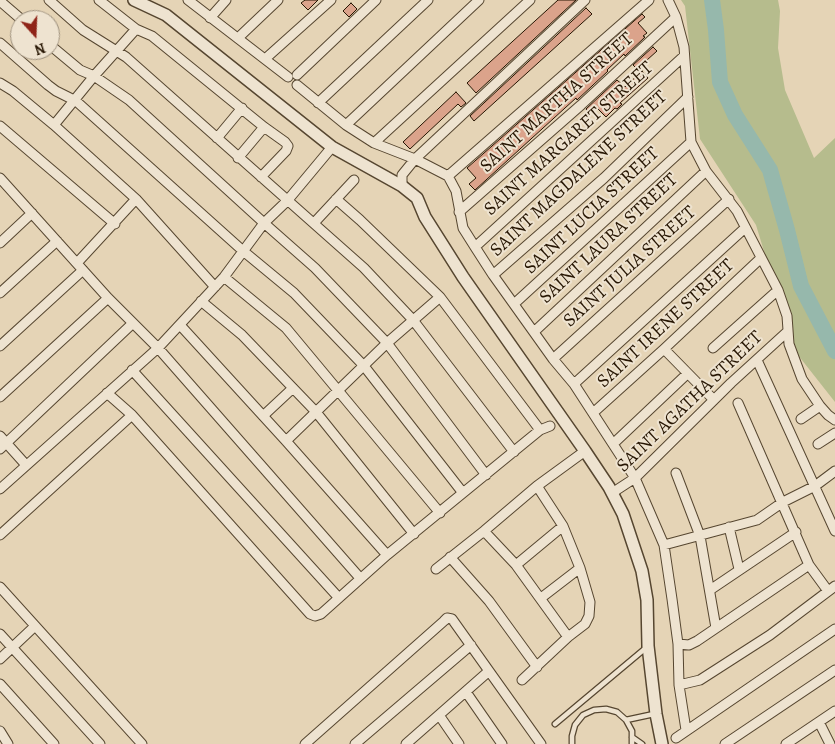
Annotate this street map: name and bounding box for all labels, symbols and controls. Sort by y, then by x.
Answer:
north arrow [10,10,60,60]
street label: SAINT MARTHA STREET [476,28,638,178]
text: N [32,38,48,59]
street label: SAINT MARGARET STREET [480,57,658,221]
street label: SAINT MAGDALENE STREET [486,86,672,262]
street label: SAINT LUCIA STREET [520,143,664,279]
street label: SAINT LAURA STREET [535,169,683,309]
street label: SAINT JULIA STREET [559,202,701,332]
street label: SAINT IRENE STREET [593,255,739,393]
street label: SAINT AGATHA STREET [612,326,768,478]

